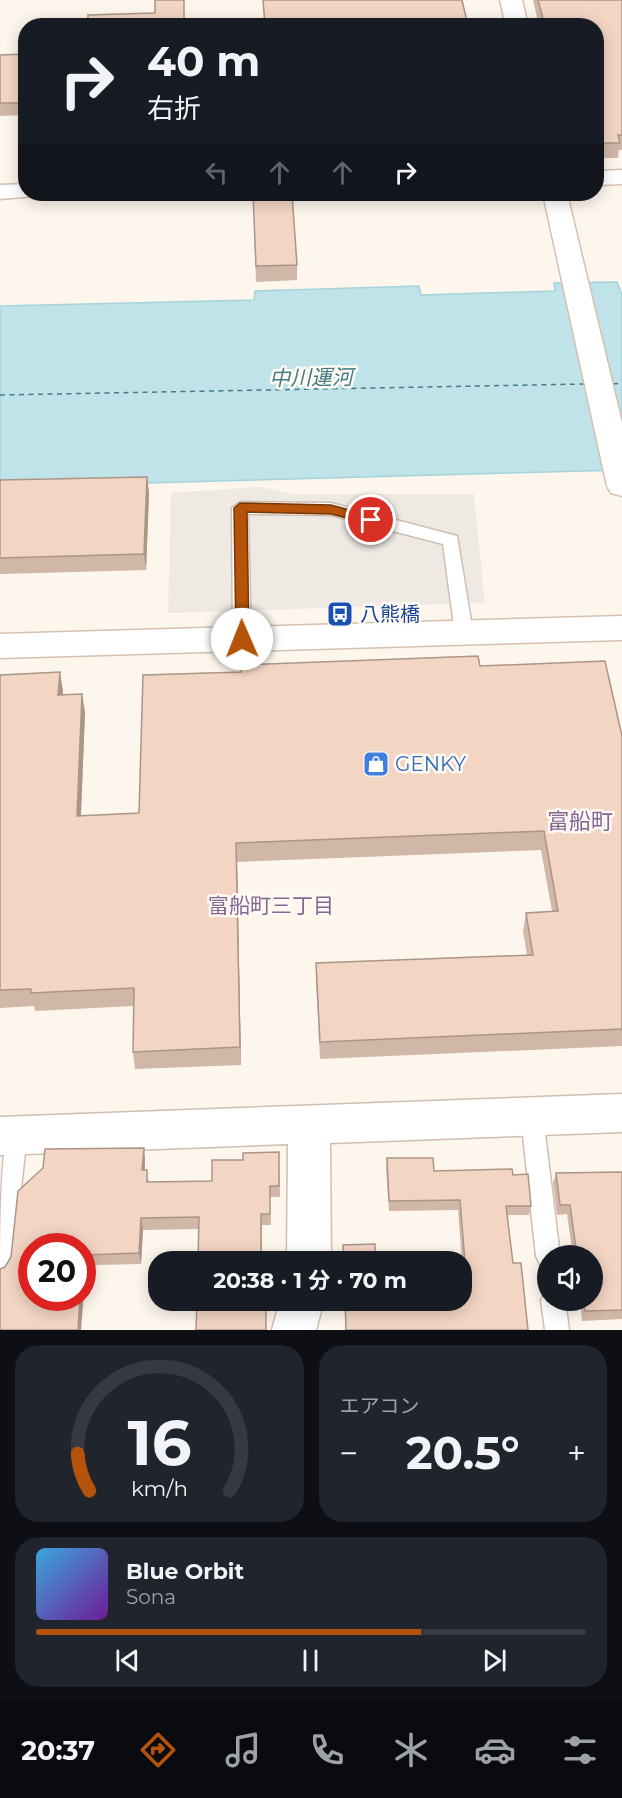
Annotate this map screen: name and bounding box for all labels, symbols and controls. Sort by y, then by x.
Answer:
text: 40 m [147,35,260,87]
icon: right [48,42,126,120]
text: 右折 [147,92,201,125]
icon: left [200,156,233,189]
icon: ahead [263,156,296,189]
icon: ahead [326,156,359,189]
icon: right [389,156,422,189]
water label: 中川運河 [269,364,357,391]
pin [345,494,396,545]
icon: arrive [354,503,387,536]
bus stop icon: 八熊橋 [325,599,355,629]
place label: 八熊橋 [360,602,420,626]
position arrow [210,607,274,671]
shop icon: GENKY [361,749,391,779]
place label: GENKY [395,752,466,776]
district label: 富船町 [547,808,613,835]
district label: 富船町三丁目 [208,893,334,918]
speed limit sign: 20 [18,1233,96,1311]
map controls [537,1245,603,1311]
button: sound [537,1245,603,1311]
text: 20:38 · 1 分 · 70 m [213,1267,407,1294]
text: エアコン [340,1394,420,1418]
text: 16 [127,1405,191,1481]
text: 20.5° [406,1425,520,1480]
text: − [340,1433,358,1473]
text: + [567,1433,586,1473]
text: km/h [131,1475,188,1501]
text: Blue Orbit [126,1558,244,1585]
text: Sona [126,1585,176,1609]
icon: previous [111,1644,144,1677]
icon: pause [294,1644,327,1677]
icon: next [478,1644,511,1677]
icon: directions [137,1729,179,1771]
icon: music [222,1729,264,1771]
icon: phone [306,1729,348,1771]
icon: climate [390,1729,432,1771]
icon: car [474,1729,516,1771]
icon: filters [559,1729,601,1771]
text: 20:37 [21,1734,95,1767]

